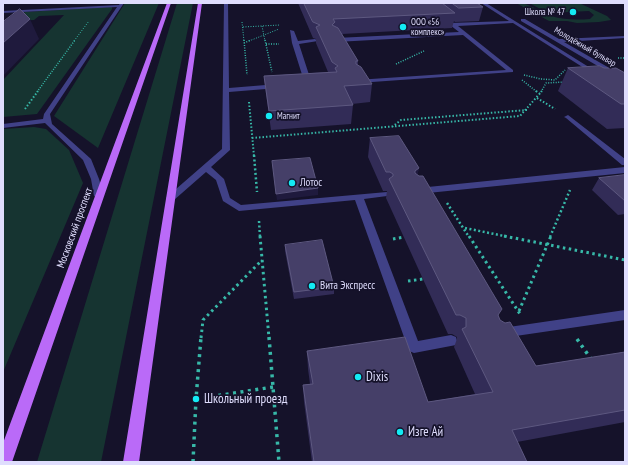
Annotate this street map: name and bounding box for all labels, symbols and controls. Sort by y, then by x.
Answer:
place label: Школа № 47 [525,7,565,17]
marker: Школа № 47 [568,7,578,17]
place label: ООО «56 комплекс» [411,17,444,38]
marker: ООО «56 комплекс» [398,22,408,32]
street label: Молодёжный бульвар [552,25,618,69]
marker: Магнит [264,111,274,121]
place label: Магнит [277,111,300,121]
place label: Лотос [300,176,322,190]
marker: Лотос [287,178,297,188]
street label: Московский проспект [54,186,96,270]
place label: Вита Экспресс [320,279,375,293]
marker: Вита Экспресс [307,281,317,291]
place label: Dixis [366,369,388,385]
marker: Dixis [353,372,363,382]
place label: Школьный проезд [204,391,287,407]
marker: Школьный проезд [191,394,201,404]
place label: Изге Ай [408,424,443,440]
marker: Изге Ай [395,427,405,437]

